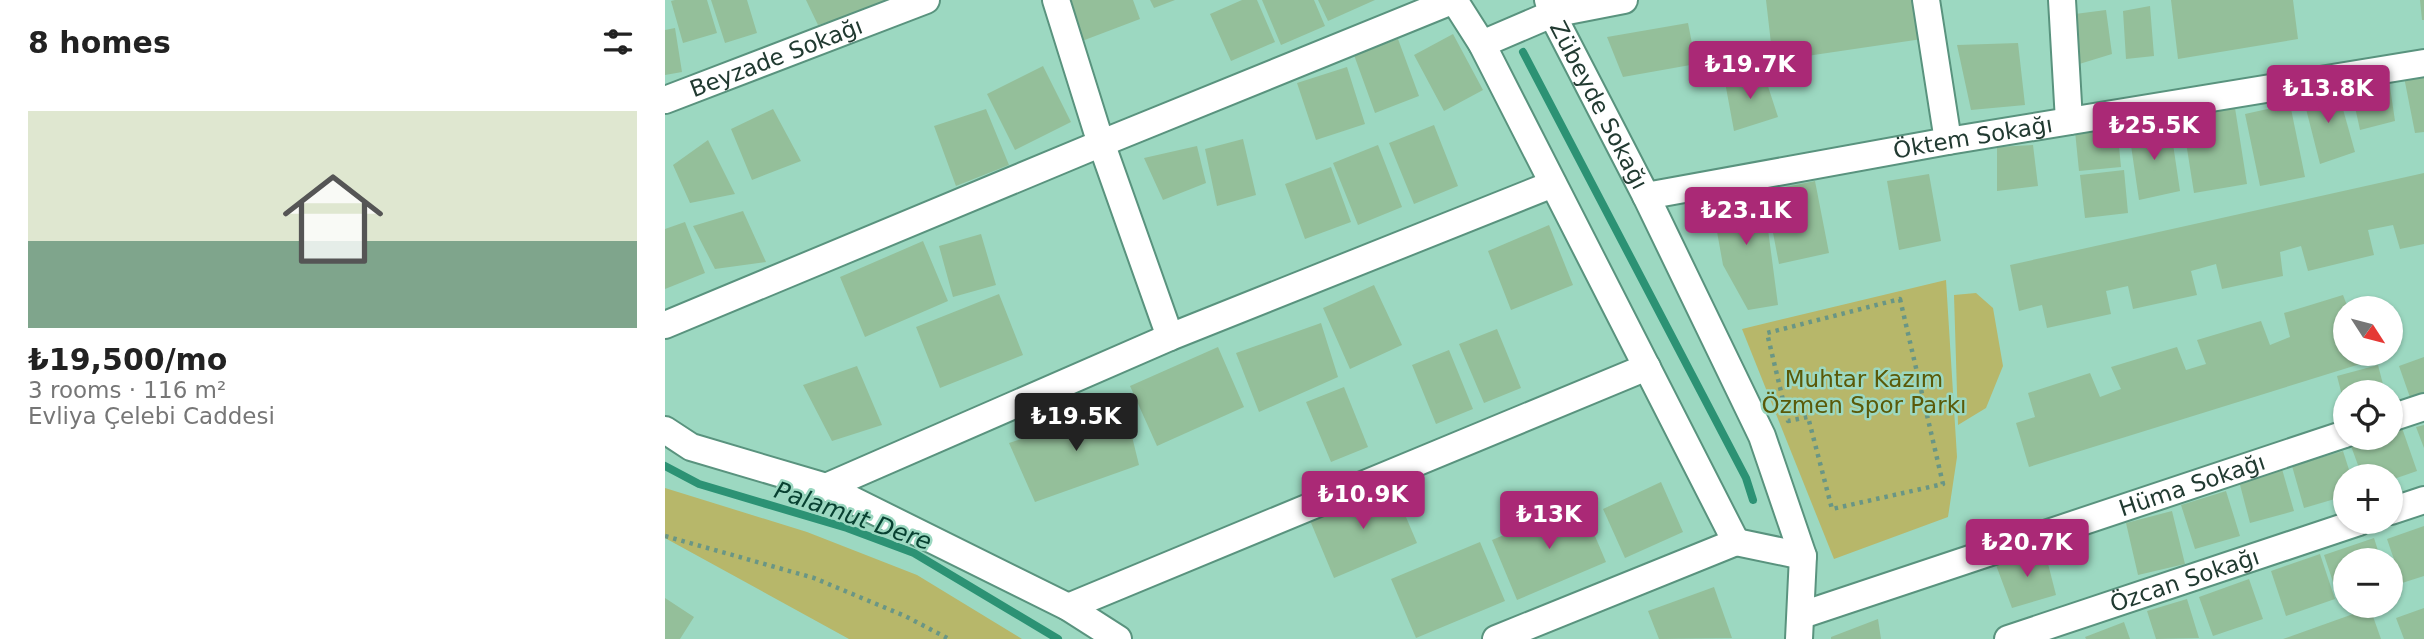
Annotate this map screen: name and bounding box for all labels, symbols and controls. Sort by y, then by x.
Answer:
street label: Beyzade Sokağı [686,13,866,102]
street label: Zübeyde Sokağı [1545,17,1653,193]
icon: filters [599,23,637,61]
text: 8 homes [28,25,171,60]
pin: ₺19.7K [1693,42,1807,101]
text: ₺19.7K [1705,51,1795,77]
pin: ₺13.8K [2271,66,2385,125]
text: ₺13.8K [2283,75,2373,101]
pin: ₺25.5K [2097,102,2211,162]
street label: Öktem Sokağı [1891,111,2054,164]
text: ₺25.5K [2109,112,2199,138]
icon: home [270,156,396,282]
pin: ₺23.1K [1689,188,1803,247]
text: ₺23.1K [1701,197,1791,223]
north arrow [2333,296,2403,366]
map controls [2333,296,2403,618]
text: ₺19,500/mo [28,342,227,377]
park label: Muhtar Kazım Özmen Spor Parkı [1762,366,1966,418]
text: 3 rooms · 116 m² [28,377,226,403]
button: locate [2333,380,2403,450]
pin: ₺19.5K [1019,393,1133,453]
text: Evliya Çelebi Caddesi [28,403,275,429]
text: ₺19.5K [1031,403,1121,429]
street label: Hüma Sokağı [2115,449,2268,521]
button: + [2333,464,2403,534]
pin: ₺10.9K [1306,472,1420,531]
water label: Palamut Dere [771,476,935,556]
text: ₺10.9K [1318,481,1408,507]
pin: ₺13K [1508,491,1590,551]
text: ₺13K [1516,501,1582,527]
pin: ₺20.7K [1970,520,2084,579]
text: ₺20.7K [1982,529,2072,555]
street label: Özcan Sokağı [2106,543,2262,617]
button: − [2333,548,2403,618]

